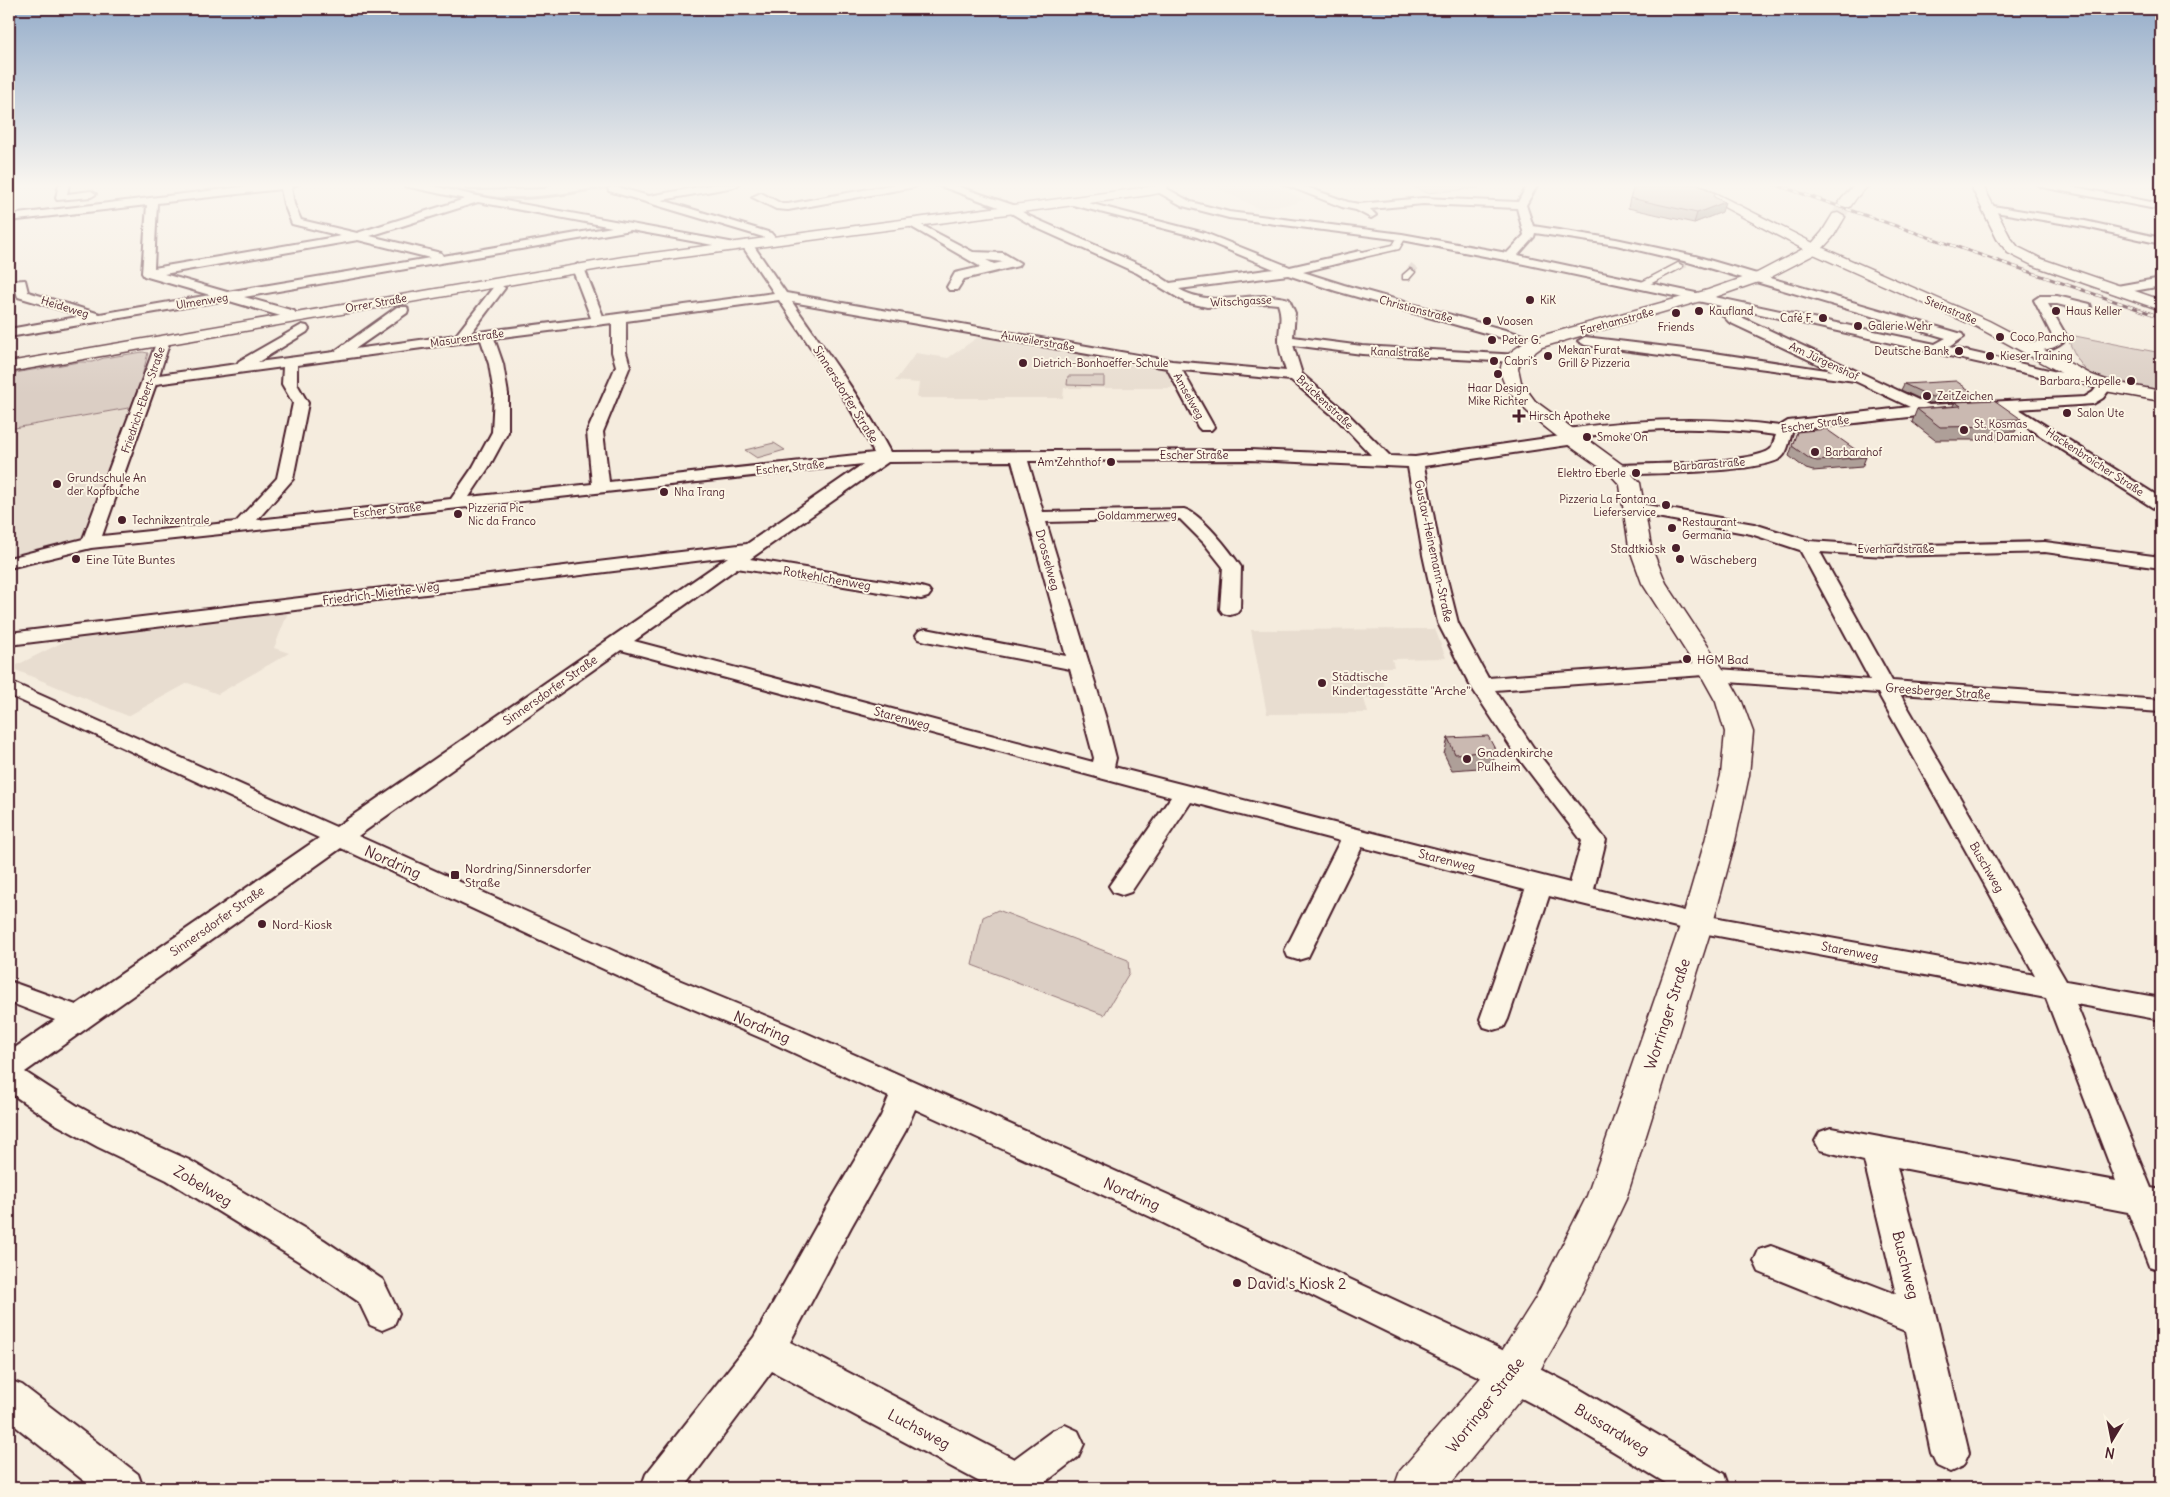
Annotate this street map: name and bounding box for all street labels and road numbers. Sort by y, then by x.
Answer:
street label: Ulmenweg [175,290,229,312]
street label: Orrer Straße [344,291,408,315]
street label: Witschgasse [1210,292,1272,310]
street label: Christianstraße [1378,292,1454,326]
street label: Heideweg [39,293,91,321]
street label: Steinstraße [1923,293,1979,327]
street label: Farehamstraße [1579,304,1655,338]
street label: Masurenstraße [429,326,505,350]
street label: Auweilerstraße [1000,328,1076,354]
street label: Am Jürgenshof [1787,339,1861,383]
street label: Sinnersdorfer Straße [810,343,882,445]
street label: Kanalstraße [1370,344,1430,360]
street label: Friedrich-Ebert-Straße [118,345,168,455]
street label: Amselweg [1171,370,1207,422]
street label: Brückenstraße [1294,372,1356,432]
street label: Escher Straße [1780,412,1850,436]
street label: Hackenbroicher Straße [2043,425,2147,499]
street label: Escher Straße [1160,448,1228,462]
street label: Barbarastraße [1672,454,1746,474]
street label: Escher Straße [755,456,825,478]
street label: Gustav-Heinemann-Straße [1412,479,1456,623]
street label: Escher Straße [352,499,422,521]
street label: Goldammerweg [1097,507,1177,523]
street label: Drosselweg [1033,528,1063,592]
street label: Everhardstraße [1858,542,1934,556]
street label: Rotkehlchenweg [782,563,872,593]
street label: Friedrich-Miethe-Weg [322,578,440,608]
street label: Sinnersdorfer Straße [500,652,600,728]
street label: Greesberger Straße [1885,680,1991,702]
street label: Starenweg [872,703,932,733]
street label: Buschweg [1967,839,2007,895]
street label: Nordring [362,841,424,883]
street label: Starenweg [1417,846,1477,874]
street label: Sinnersdorfer Straße [167,883,267,959]
street label: Starenweg [1820,938,1880,964]
street label: Worringer Straße [1640,956,1694,1072]
street label: Nordring [731,1007,793,1047]
street label: Zobelweg [170,1161,236,1211]
street label: Nordring [1101,1173,1163,1215]
street label: Buschweg [1888,1229,1924,1301]
street label: Worringer Straße [1442,1353,1528,1457]
street label: Bussardweg [1571,1399,1653,1459]
street label: Luchsweg [885,1405,953,1453]

